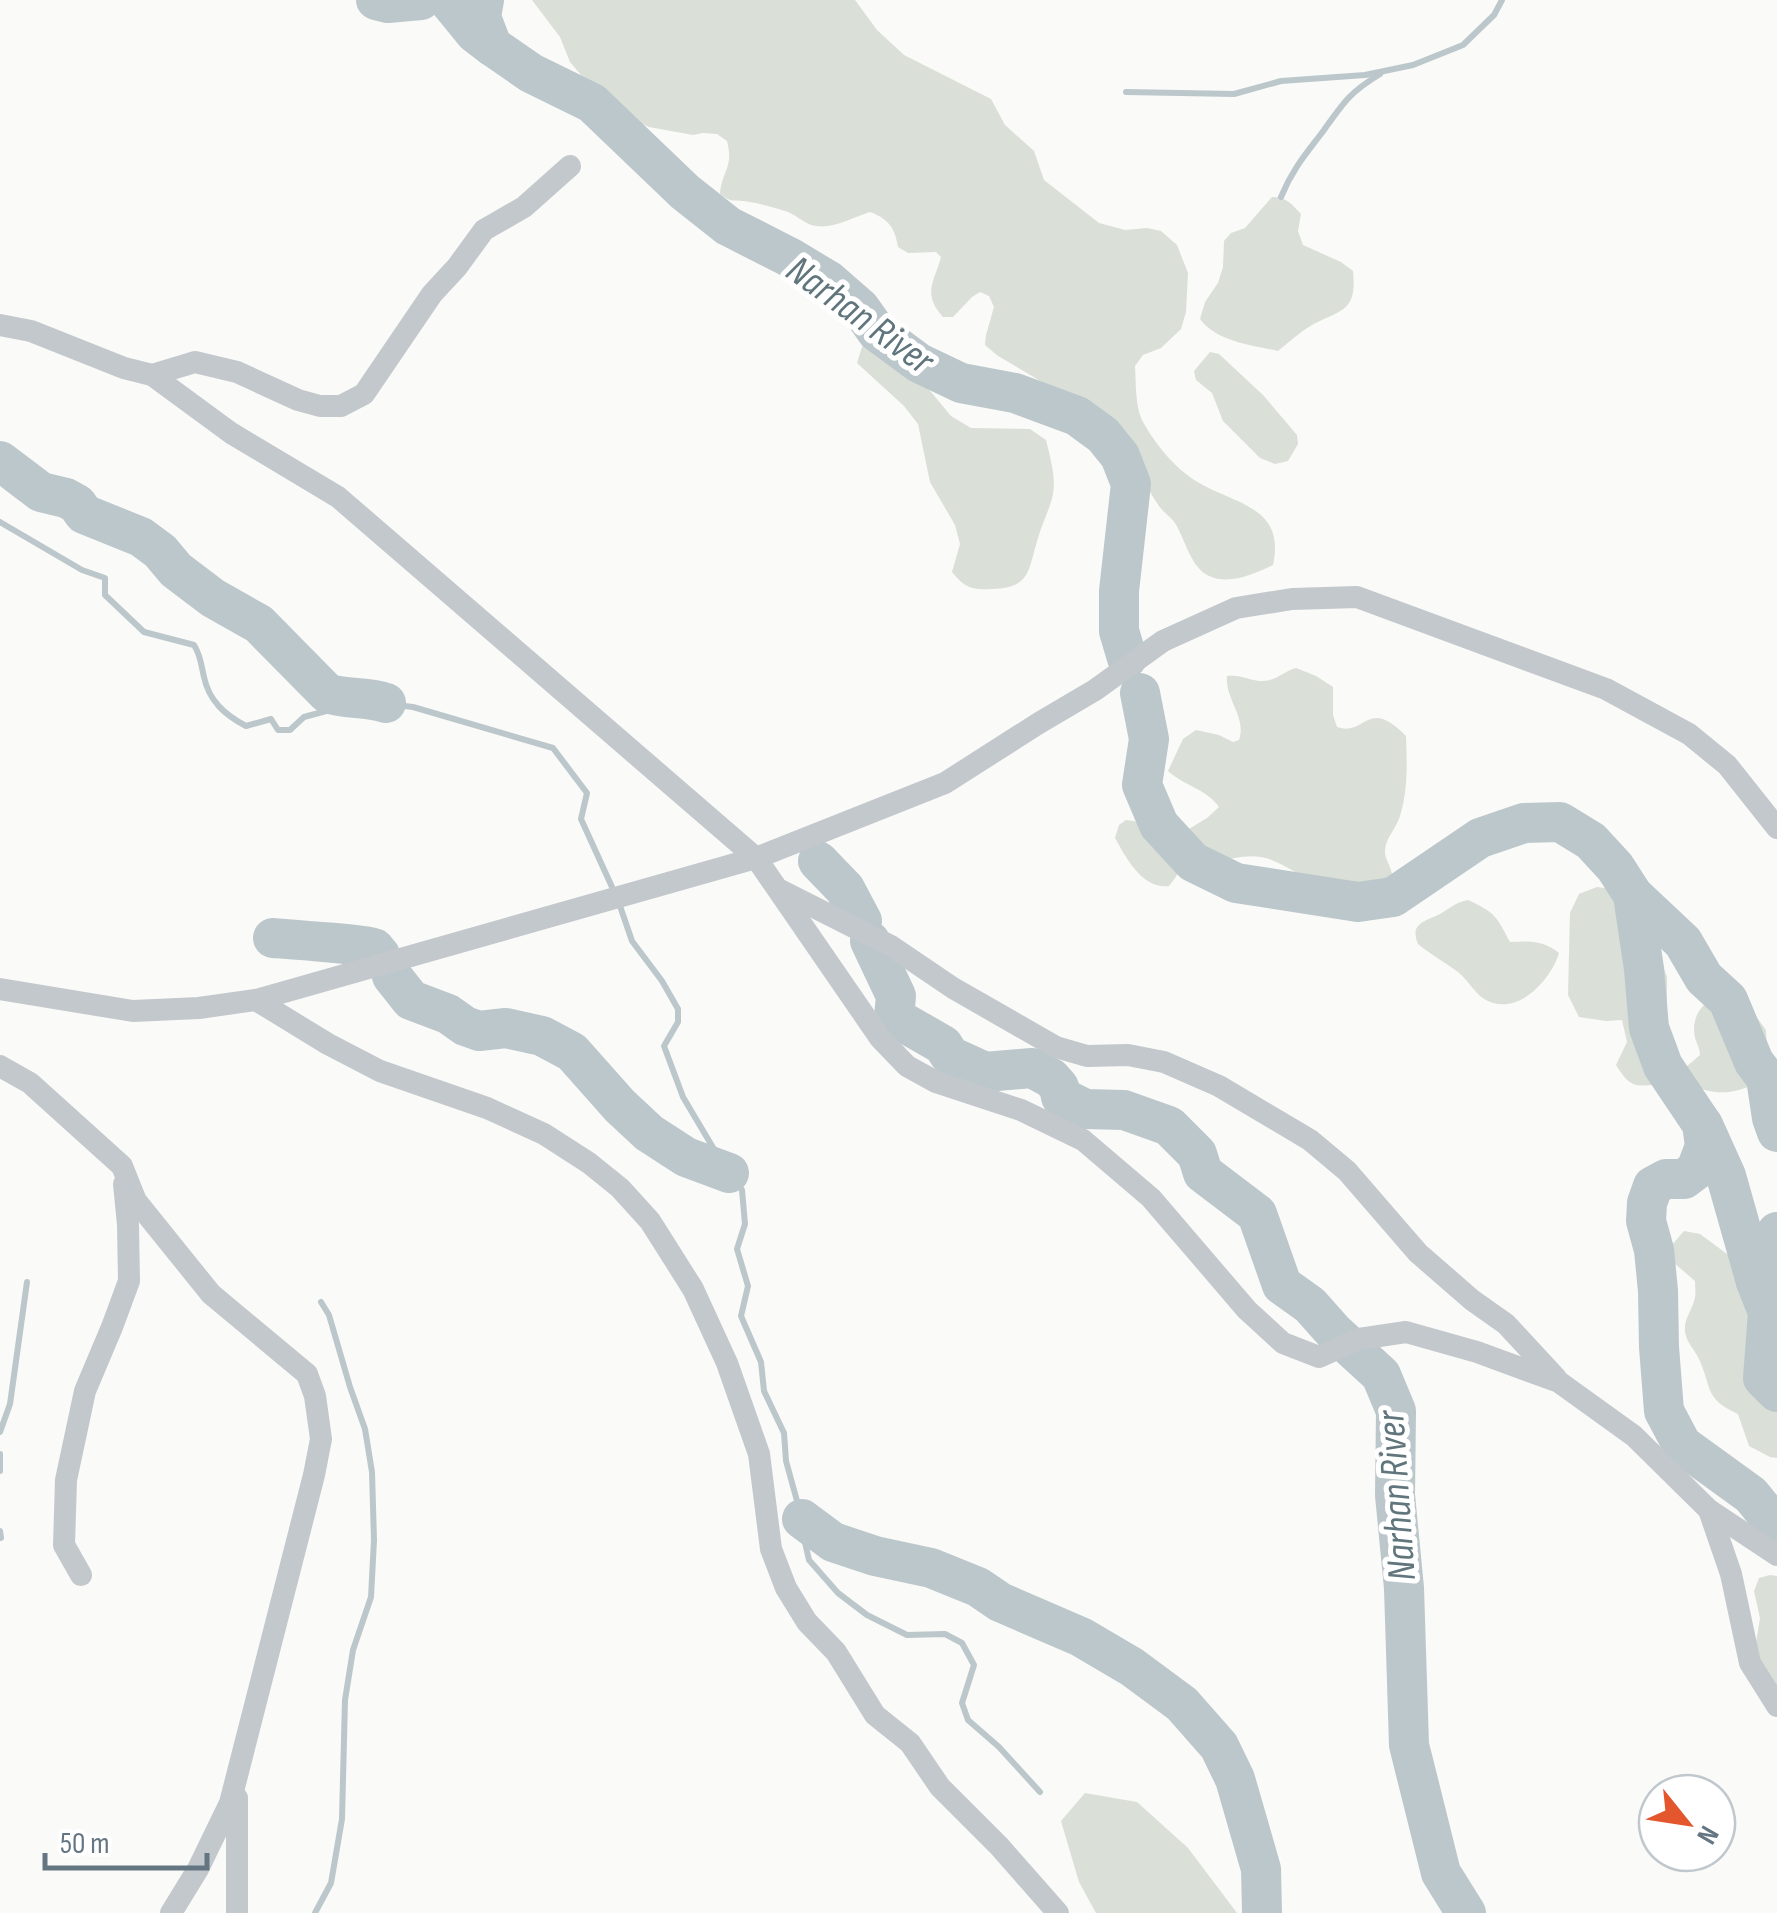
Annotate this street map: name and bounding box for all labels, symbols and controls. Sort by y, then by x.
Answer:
water label: Narhan River [777,246,944,386]
water label: Narhan River [1367,1407,1427,1583]
north arrow [1637,1773,1737,1873]
scale bar [45,1808,208,1870]
text: N [1689,1820,1725,1849]
text: 50 m [60,1826,109,1862]

